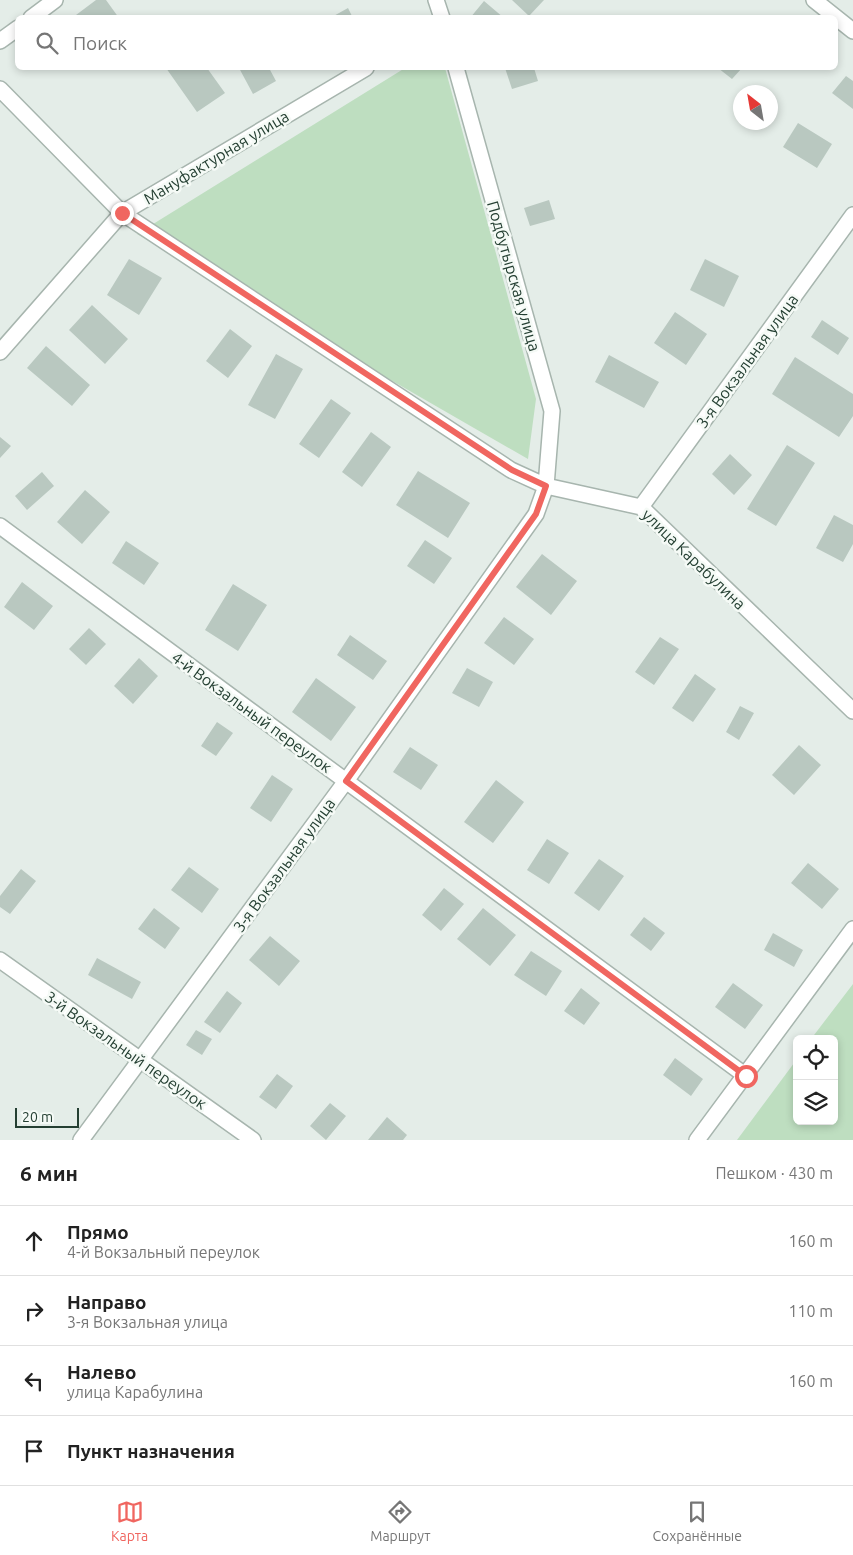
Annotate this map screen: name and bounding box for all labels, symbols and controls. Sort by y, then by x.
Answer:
search box [15,15,838,70]
icon: search [33,29,61,57]
text: Поиск [73,32,127,54]
north arrow [733,85,778,130]
street label: Мануфактурная улица [140,107,292,207]
street label: Подбутырская улица [484,199,544,353]
route end [111,202,134,225]
street label: 3-я Вокзальная улица [692,291,802,431]
street label: улица Карабулина [639,505,749,613]
street label: 4-й Вокзальный переулок [169,648,335,776]
street label: 3-я Вокзальная улица [229,795,339,935]
street label: 3-й Вокзальный переулок [42,987,210,1113]
map controls [793,1035,838,1125]
button: locate [793,1035,838,1080]
route start [735,1065,758,1088]
button: layers [793,1080,838,1125]
scale bar [15,1105,79,1128]
text: 20 m [22,1109,53,1125]
text: 6 мин [20,1161,78,1185]
text: Пешком · 430 m [715,1164,833,1182]
text: Прямо [67,1221,129,1243]
icon: ahead [20,1227,48,1255]
text: 160 m [788,1232,833,1250]
text: 4-й Вокзальный переулок [67,1243,260,1261]
text: Направо [67,1291,147,1313]
icon: right [20,1297,48,1325]
text: 110 m [788,1302,833,1320]
text: 3-я Вокзальная улица [67,1313,228,1331]
text: Налево [67,1361,136,1383]
icon: left [20,1367,48,1395]
text: 160 m [788,1372,833,1390]
text: улица Карабулина [67,1383,203,1401]
icon: arrive [20,1437,48,1465]
text: Пункт назначения [67,1440,235,1462]
tab: Карта [111,1498,148,1544]
tab: Маршрут [370,1498,431,1544]
tab: Сохранённые [653,1498,742,1544]

